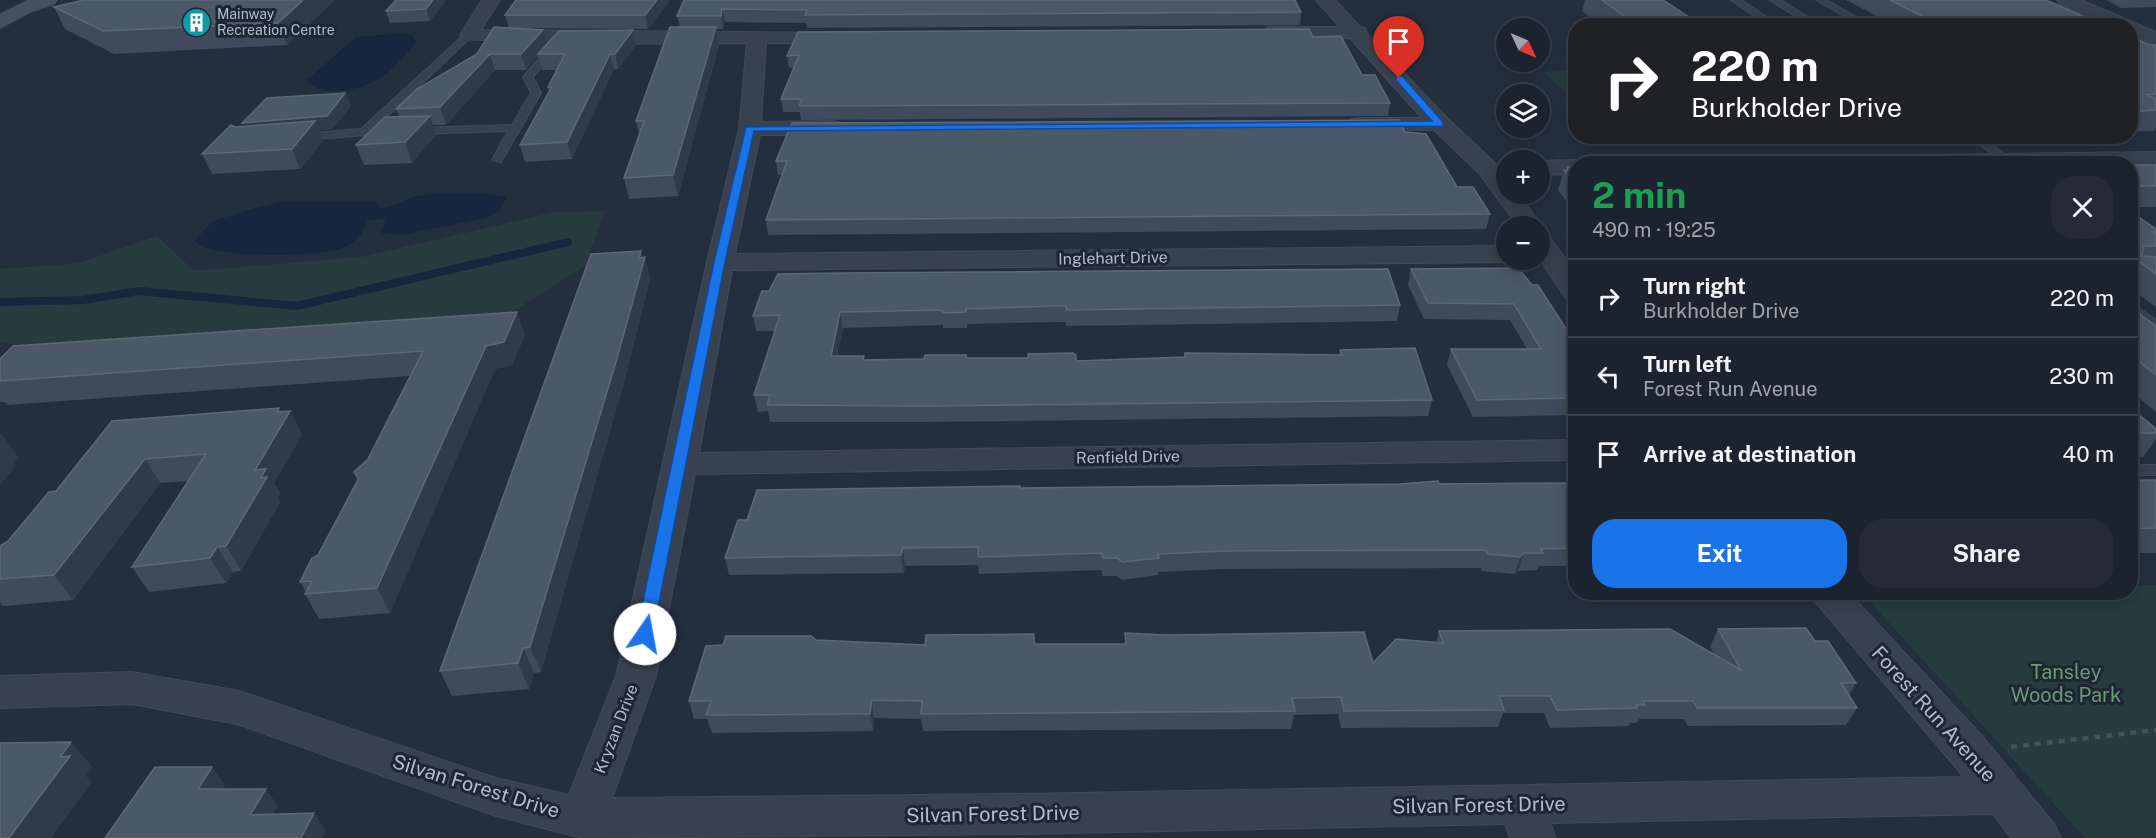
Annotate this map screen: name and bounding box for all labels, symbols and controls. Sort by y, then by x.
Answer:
building icon: Mainway Recreation Centre [180,6,212,38]
place label: Mainway Recreation Centre [217,6,335,38]
pin [1373,16,1424,78]
north arrow [1496,18,1550,72]
map controls [1496,18,1550,270]
icon: arrive [1382,25,1415,58]
text: 220 m [1691,41,1819,90]
icon: right [1592,42,1670,120]
button: layers [1496,84,1550,138]
text: Burkholder Drive [1691,91,1902,123]
button: + [1496,150,1550,204]
text: 2 min [1592,174,1686,216]
button: close [2051,176,2114,239]
button: − [1496,216,1550,270]
text: 490 m · 19:25 [1592,218,1716,242]
street label: Inglehart Drive [1058,248,1168,268]
text: Turn right [1643,273,1746,299]
icon: right [1592,282,1625,315]
text: 220 m [2050,285,2114,311]
text: Burkholder Drive [1643,299,1799,323]
text: Turn left [1643,351,1732,377]
icon: left [1592,360,1625,393]
text: 230 m [2049,363,2114,389]
text: Forest Run Avenue [1643,377,1818,401]
icon: arrive [1592,438,1625,471]
text: Arrive at destination [1643,441,1856,467]
text: 40 m [2062,441,2114,467]
street label: Renfield Drive [1076,447,1180,467]
button: Exit [1592,519,1847,588]
button: Share [1859,519,2114,588]
position arrow [613,602,677,666]
street label: Forest Run Avenue [1867,641,2001,787]
park label: Tansley Woods Park [2011,660,2121,707]
street label: Kryzan Drive [590,682,642,776]
street label: Silvan Forest Drive [389,749,563,823]
street label: Silvan Forest Drive [1392,791,1566,819]
street label: Silvan Forest Drive [906,800,1080,828]

